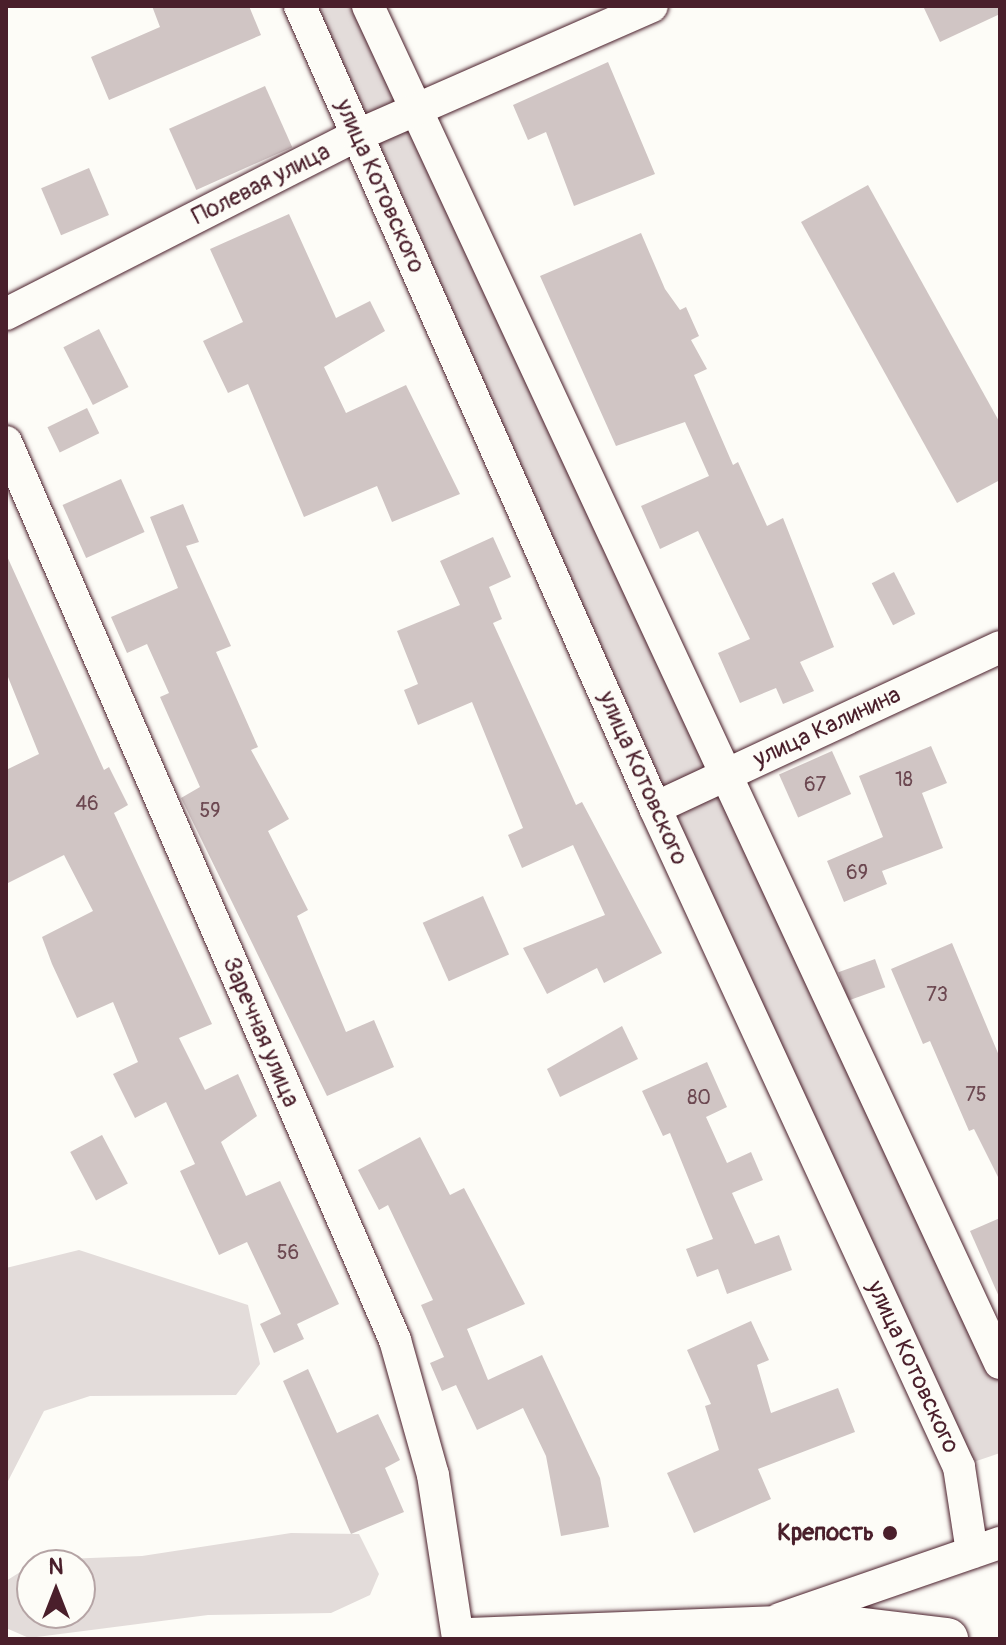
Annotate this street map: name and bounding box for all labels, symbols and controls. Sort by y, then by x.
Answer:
street label: улица Котовского [329,95,431,277]
street label: Полевая улица [187,137,335,231]
street label: улица Калинина [749,680,905,774]
street label: улица Котовского [592,687,694,869]
house number: 18 [895,767,913,791]
house number: 67 [804,772,826,796]
house number: 46 [75,791,99,815]
house number: 59 [199,798,221,822]
house number: 69 [846,860,868,884]
street label: Заречная улица [216,953,306,1111]
house number: 73 [926,982,948,1006]
house number: 75 [965,1082,987,1106]
house number: 80 [687,1085,711,1109]
house number: 56 [277,1240,299,1264]
street label: улица Котовского [860,1276,966,1458]
place label: Крепость [777,1519,874,1547]
marker: Крепость [881,1524,899,1542]
north arrow [16,1549,96,1629]
text: N [49,1553,63,1581]

